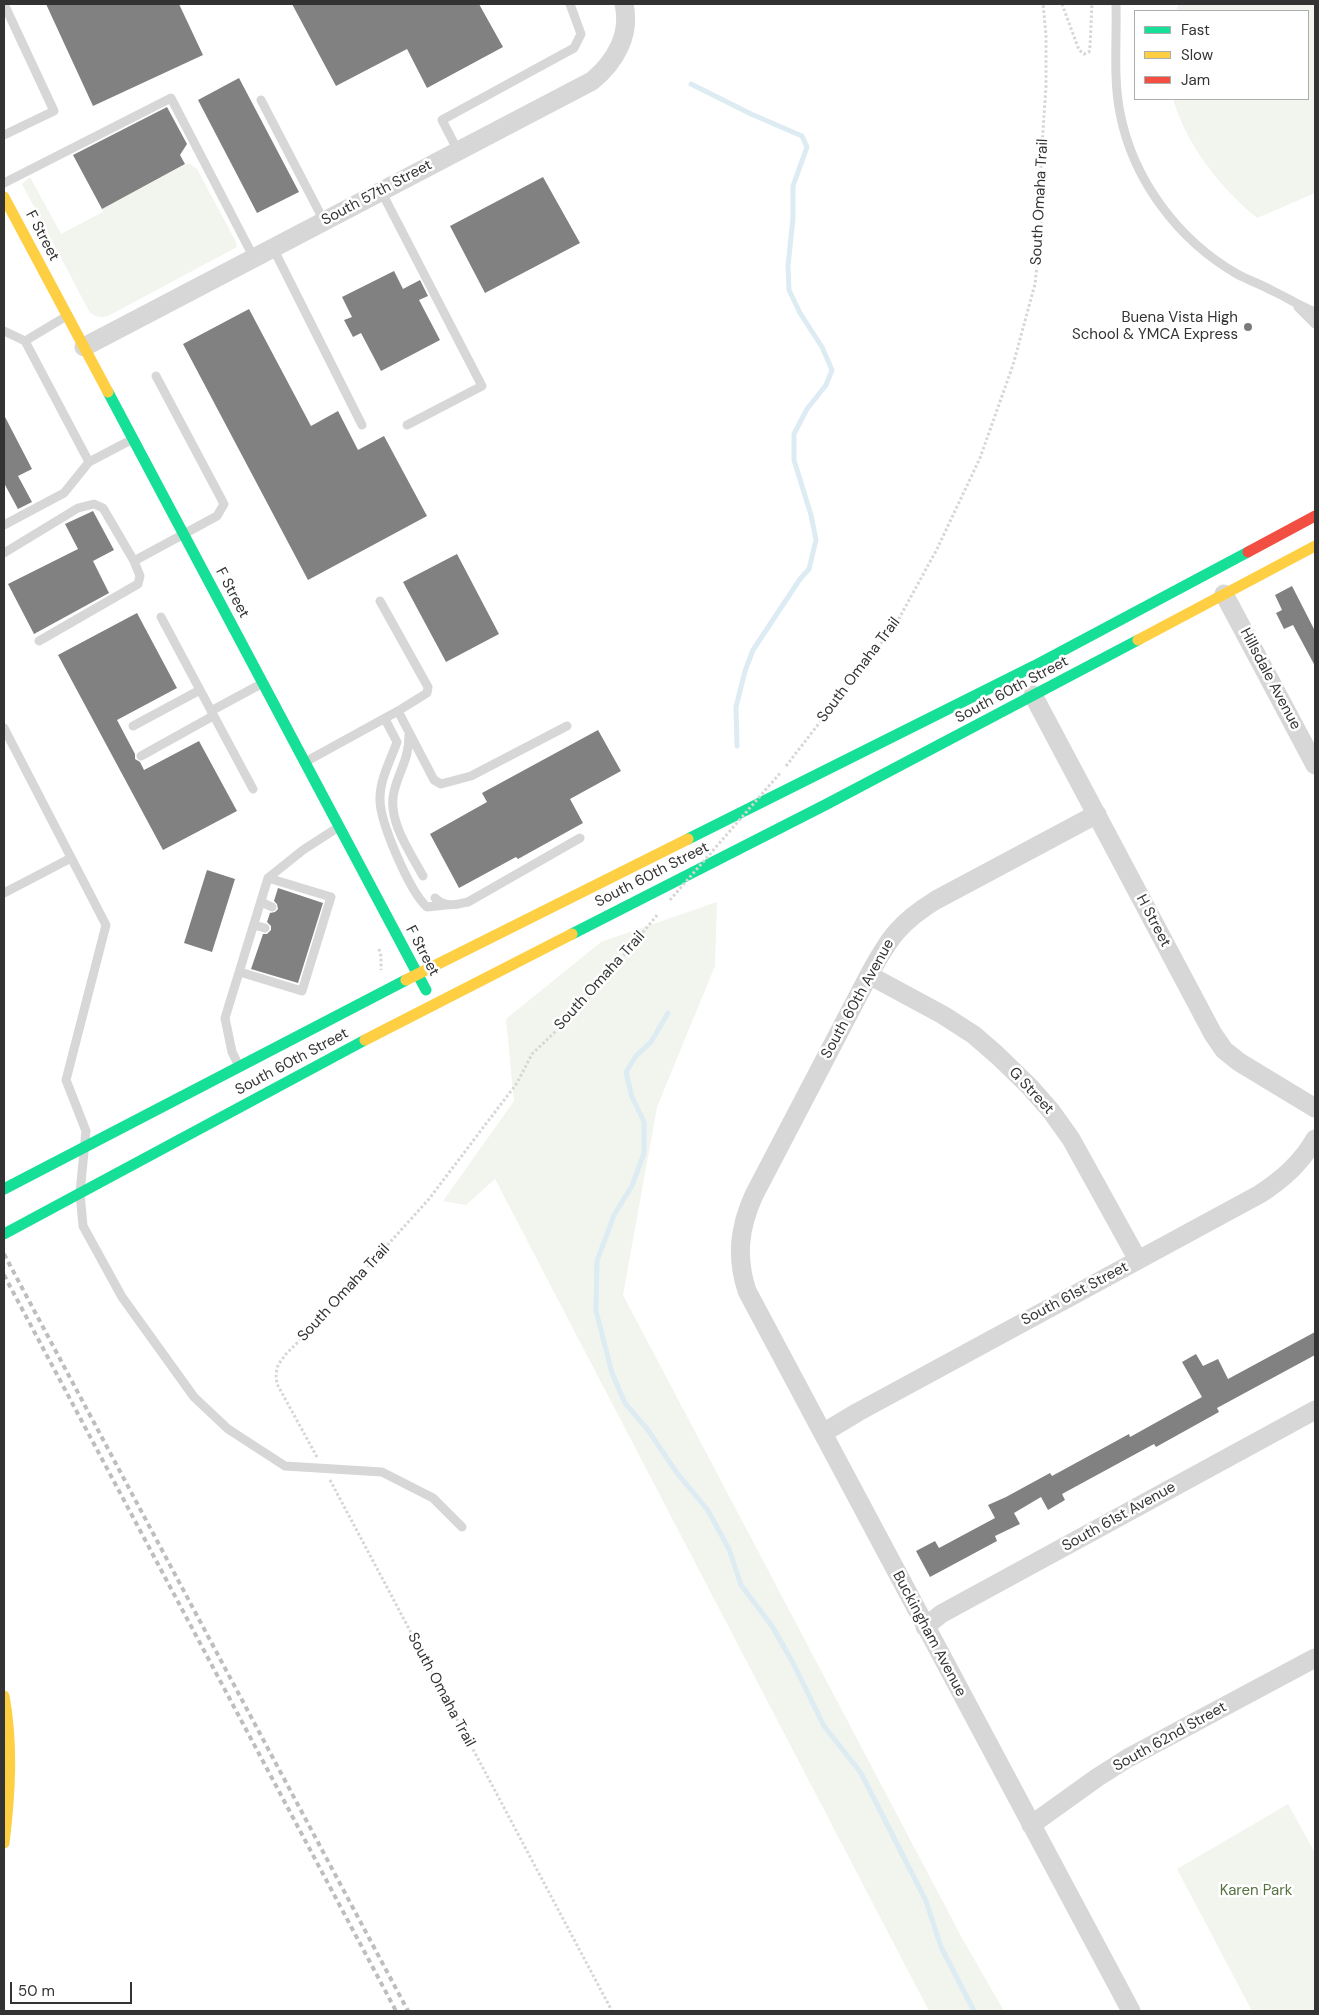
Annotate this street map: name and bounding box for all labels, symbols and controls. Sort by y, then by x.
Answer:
legend [1134,10,1309,100]
text: Fast [1181,20,1210,40]
text: Slow [1181,45,1213,65]
text: Jam [1181,70,1210,90]
street label: South Omaha Trail [1028,138,1052,266]
street label: South 57th Street [319,156,435,230]
street label: F Street [21,208,63,264]
place label: Buena Vista High School & YMCA Express [1072,309,1238,344]
marker: Buena Vista High School & YMCA Express [1242,321,1254,333]
street label: F Street [211,565,253,621]
street label: South Omaha Trail [814,614,904,726]
street label: Hillsdale Avenue [1236,625,1304,733]
street label: South 60th Street [952,653,1072,727]
street label: South 60th Street [592,839,712,911]
street label: H Street [1132,892,1174,950]
street label: F Street [401,923,443,979]
street label: South Omaha Trail [551,928,649,1034]
street label: South 60th Avenue [818,936,898,1062]
street label: South 60th Street [232,1025,352,1099]
street label: G Street [1005,1064,1057,1118]
street label: South Omaha Trail [294,1240,394,1346]
street label: South 61st Street [1019,1258,1131,1330]
street label: South 61st Avenue [1059,1478,1179,1556]
street label: Buckingham Avenue [888,1568,970,1700]
street label: South Omaha Trail [403,1630,479,1750]
street label: South 62nd Street [1110,1698,1230,1776]
park label: Karen Park [1220,1882,1292,1900]
scale bar [12,1972,135,2004]
text: 50 m [18,1981,55,2001]

